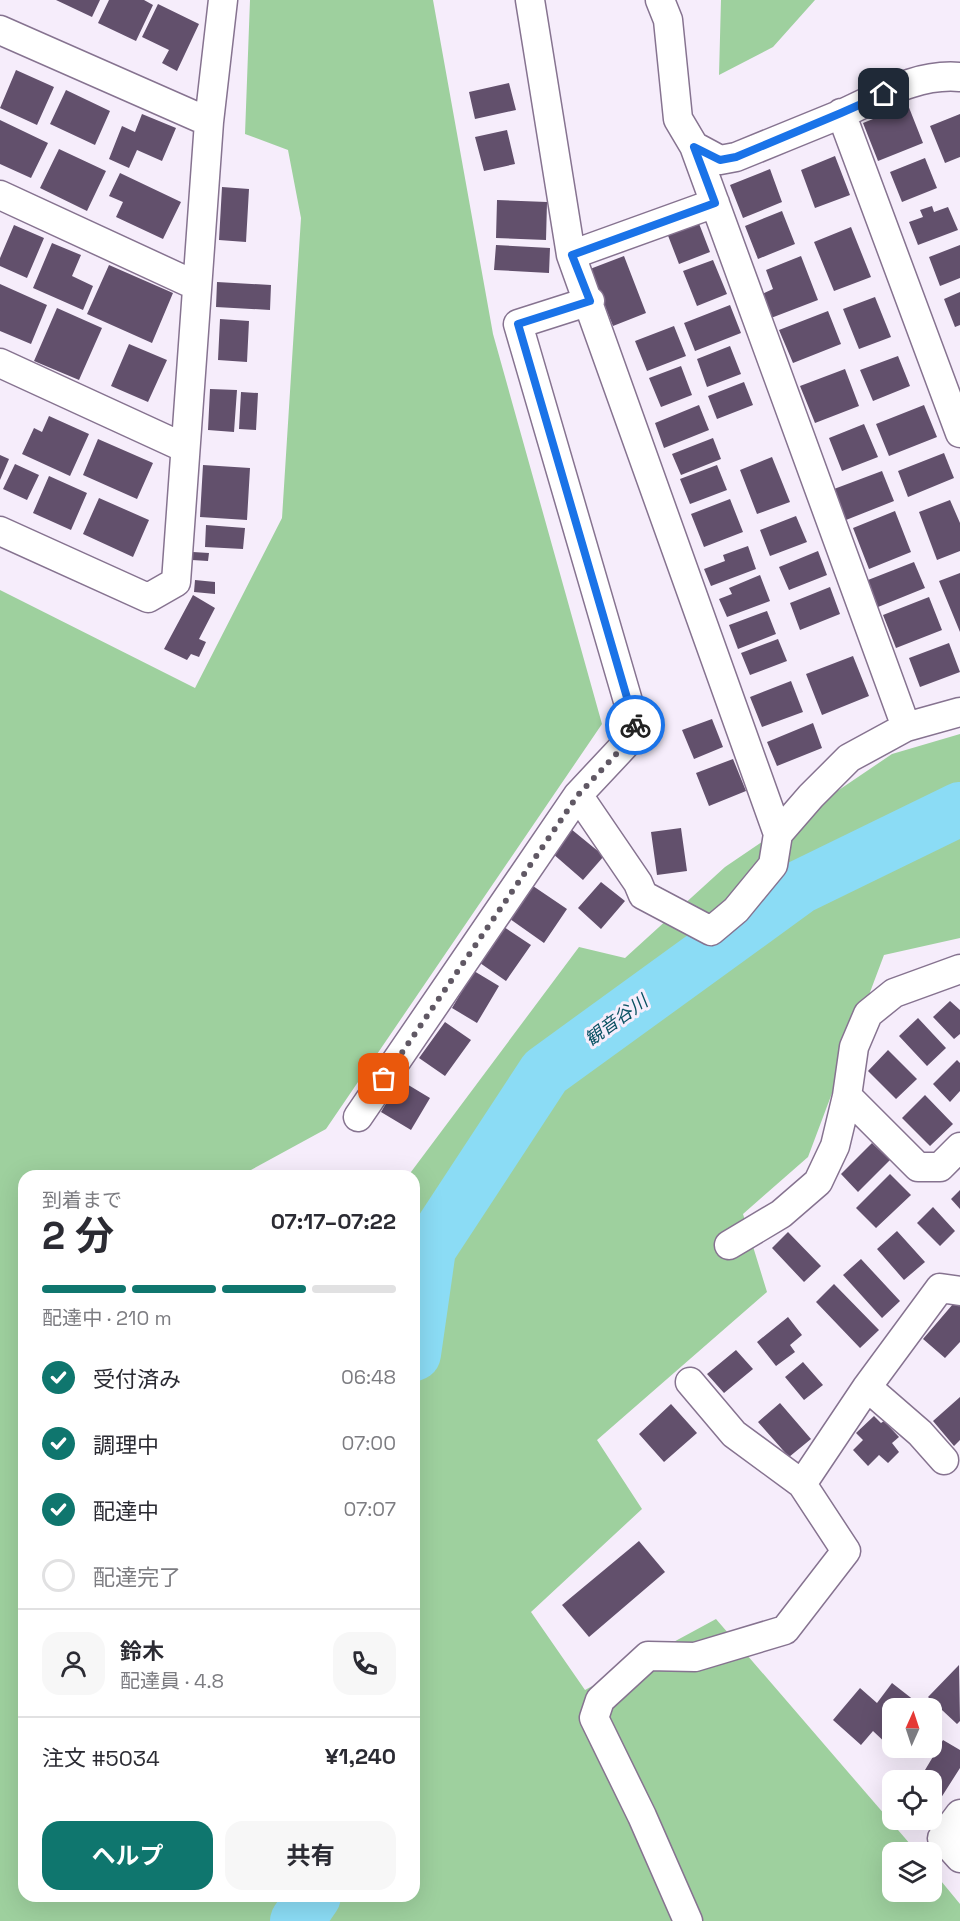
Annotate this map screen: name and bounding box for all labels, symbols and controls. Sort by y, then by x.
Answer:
pin [858,68,909,119]
icon: home [867,77,900,110]
courier [605,695,665,755]
icon: bike [619,709,652,742]
water label: 観音谷川 [580,988,654,1050]
pin [358,1053,409,1104]
icon: bag [367,1062,400,1095]
text: 到着まで [42,1187,122,1213]
text: 07:17–07:22 [271,1207,396,1235]
text: 2 分 [42,1211,114,1260]
text: 配達中 · 210 m [42,1305,172,1331]
icon: check [42,1361,75,1394]
text: 06:48 [341,1364,396,1390]
text: 受付済み [93,1365,181,1393]
icon: check [42,1427,75,1460]
text: 07:00 [342,1430,396,1456]
text: 調理中 [93,1431,159,1459]
icon: check [42,1493,75,1526]
text: 07:07 [343,1496,396,1522]
text: 配達中 [93,1497,159,1525]
text: 配達完了 [93,1563,181,1591]
button: person [42,1632,105,1695]
button: phone [333,1632,396,1695]
text: 鈴木 [120,1637,164,1665]
text: 配達員 · 4.8 [120,1668,224,1694]
north arrow [882,1698,942,1758]
map controls [882,1698,942,1902]
text: ¥1,240 [325,1742,396,1770]
text: 注文 #5034 [42,1744,160,1772]
button: locate [882,1770,942,1830]
button: ヘルプ [42,1821,213,1890]
button: 共有 [225,1821,396,1890]
button: layers [882,1842,942,1902]

